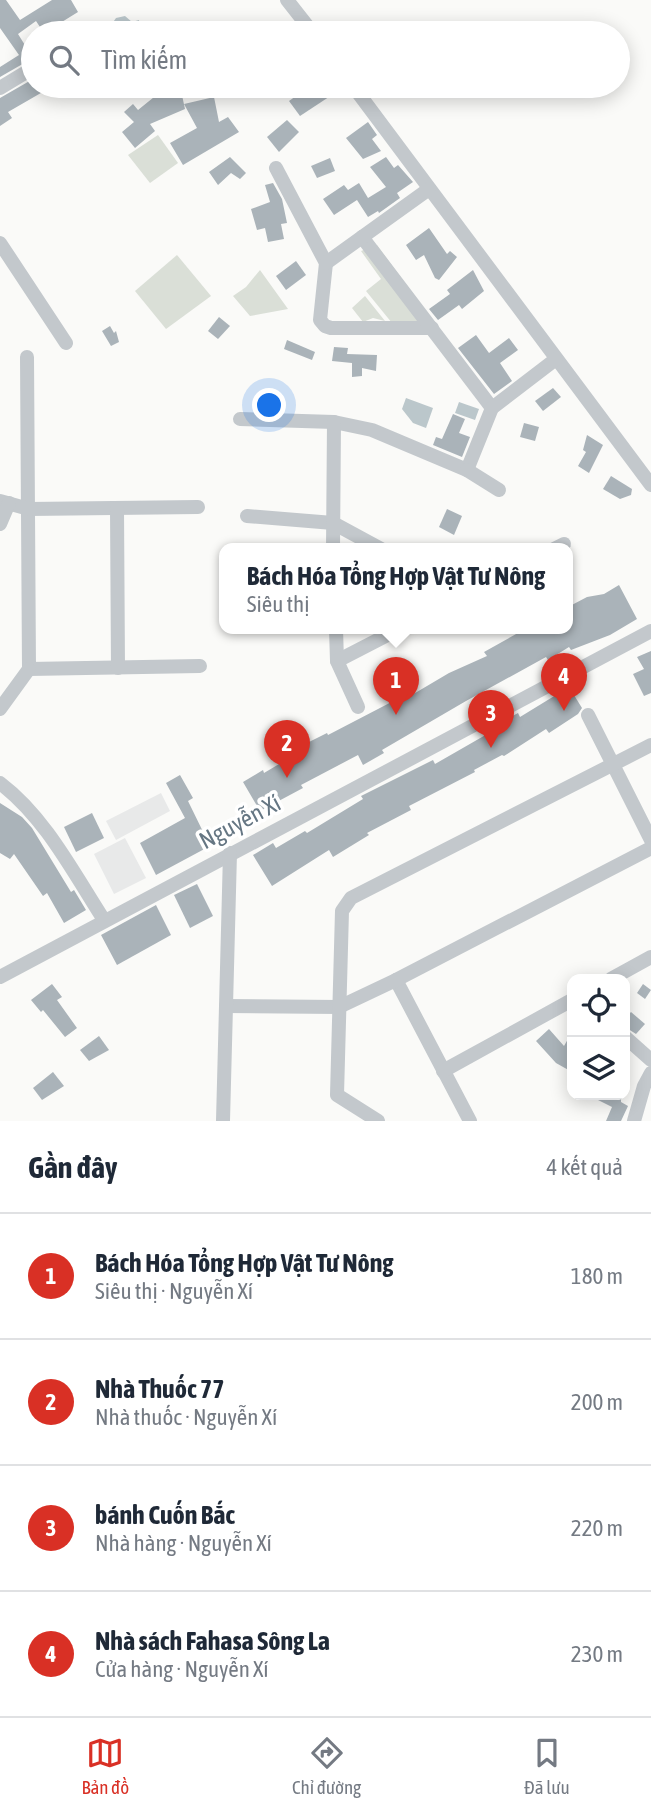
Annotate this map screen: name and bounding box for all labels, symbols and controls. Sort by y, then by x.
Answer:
search box [21,21,630,98]
icon: search [45,41,83,79]
text: Tìm kiếm [101,45,187,75]
your location [252,388,286,422]
popup [219,543,573,634]
text: Bách Hóa Tổng Hợp Vật Tư Nông [247,561,545,591]
text: Siêu thị [247,591,309,617]
pin: 4 [541,653,587,711]
pin: 1 [373,657,419,715]
pin: 3 [468,690,514,748]
pin: 2 [264,720,310,778]
street label: Nguyễn Xí [195,789,285,854]
map controls [567,974,630,1100]
button: locate [567,974,630,1037]
button: layers [567,1037,630,1100]
text: Gần đây [28,1150,117,1184]
text: 4 kết quả [546,1154,623,1180]
text: Bách Hóa Tổng Hợp Vật Tư Nông [95,1248,394,1278]
text: 1 [46,1263,56,1289]
text: 180 m [571,1263,623,1289]
text: Siêu thị · Nguyễn Xí [95,1278,253,1304]
text: Nhà Thuốc 77 [95,1374,225,1404]
text: 2 [46,1389,56,1415]
text: 200 m [571,1389,623,1415]
text: Nhà thuốc · Nguyễn Xí [95,1404,277,1430]
text: bánh Cuốn Bắc [95,1500,235,1530]
text: 3 [46,1515,56,1541]
text: 220 m [571,1515,623,1541]
text: Nhà hàng · Nguyễn Xí [95,1530,272,1556]
text: Nhà sách Fahasa Sông La [95,1626,330,1656]
text: 4 [46,1641,56,1667]
text: 230 m [571,1641,623,1667]
text: Cửa hàng · Nguyễn Xí [95,1656,269,1682]
tab: Bản đồ [81,1734,129,1798]
tab: Chỉ đường [292,1734,361,1798]
tab: Đã lưu [524,1734,570,1798]

